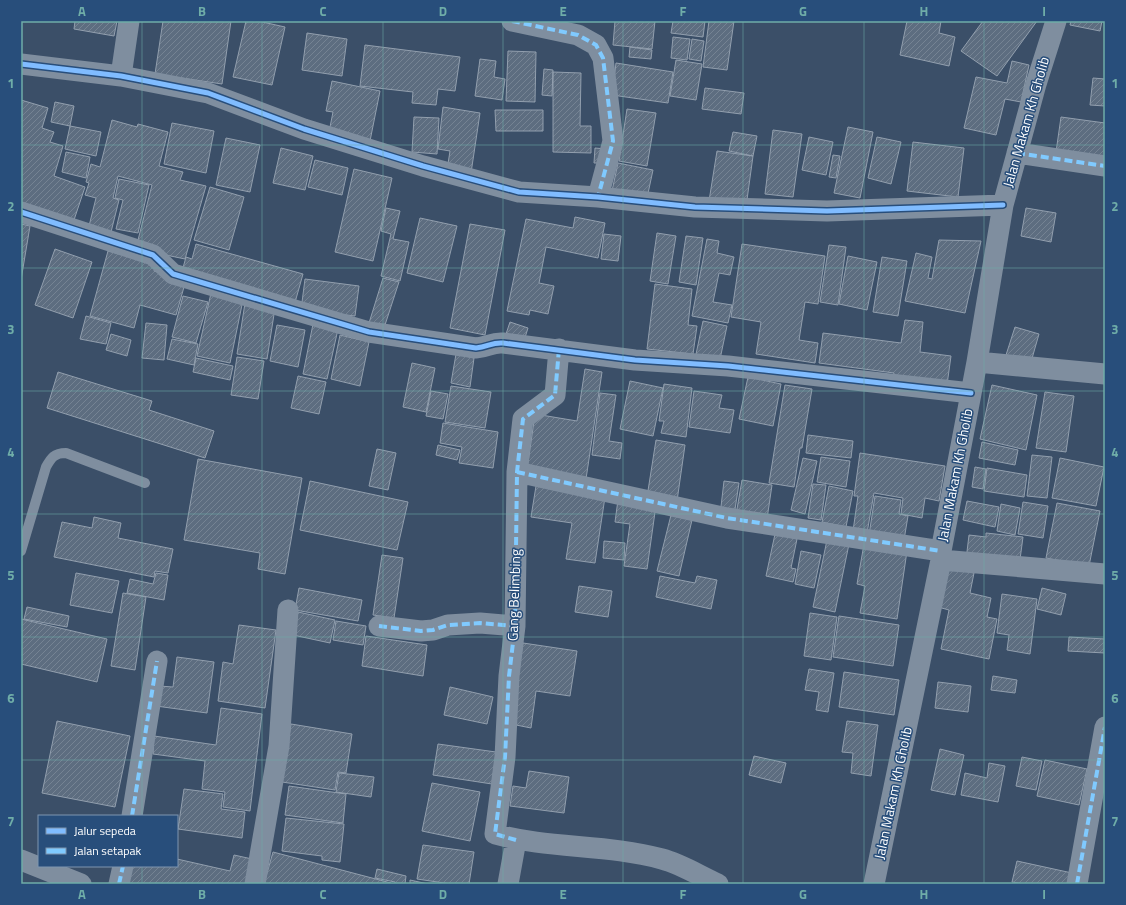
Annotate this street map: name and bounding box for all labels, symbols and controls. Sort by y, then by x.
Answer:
text: A [78,1,86,21]
text: B [198,1,206,21]
text: C [319,1,327,21]
text: D [439,1,447,21]
text: E [559,1,567,21]
text: F [680,1,687,21]
text: G [799,1,807,21]
text: H [920,1,928,21]
text: I [1042,1,1046,21]
street label: Jalan Makam Kh Gholib [997,54,1054,190]
text: 1 [7,73,15,93]
text: 1 [1111,73,1119,93]
text: 2 [7,196,15,216]
text: 2 [1111,196,1119,216]
text: 3 [7,319,15,339]
text: 3 [1111,319,1119,339]
street label: Jalan Makam Kh Gholib [931,407,978,543]
text: 4 [7,442,15,462]
text: 4 [1111,442,1119,462]
street label: Gang Belimbing [501,549,526,641]
text: 5 [7,565,15,585]
text: 5 [1111,565,1119,585]
text: 6 [7,688,15,708]
text: 6 [1111,688,1119,708]
street label: Jalan Makam Kh Gholib [868,725,917,861]
text: 7 [7,811,15,831]
text: 7 [1111,811,1119,831]
legend [38,815,178,867]
text: Jalur sepeda [74,821,136,840]
text: Jalan setapak [74,841,142,860]
text: A [78,884,86,904]
text: B [198,884,206,904]
text: C [319,884,327,904]
text: D [439,884,447,904]
text: E [559,884,567,904]
text: F [680,884,687,904]
text: G [799,884,807,904]
text: H [920,884,928,904]
text: I [1042,884,1046,904]

